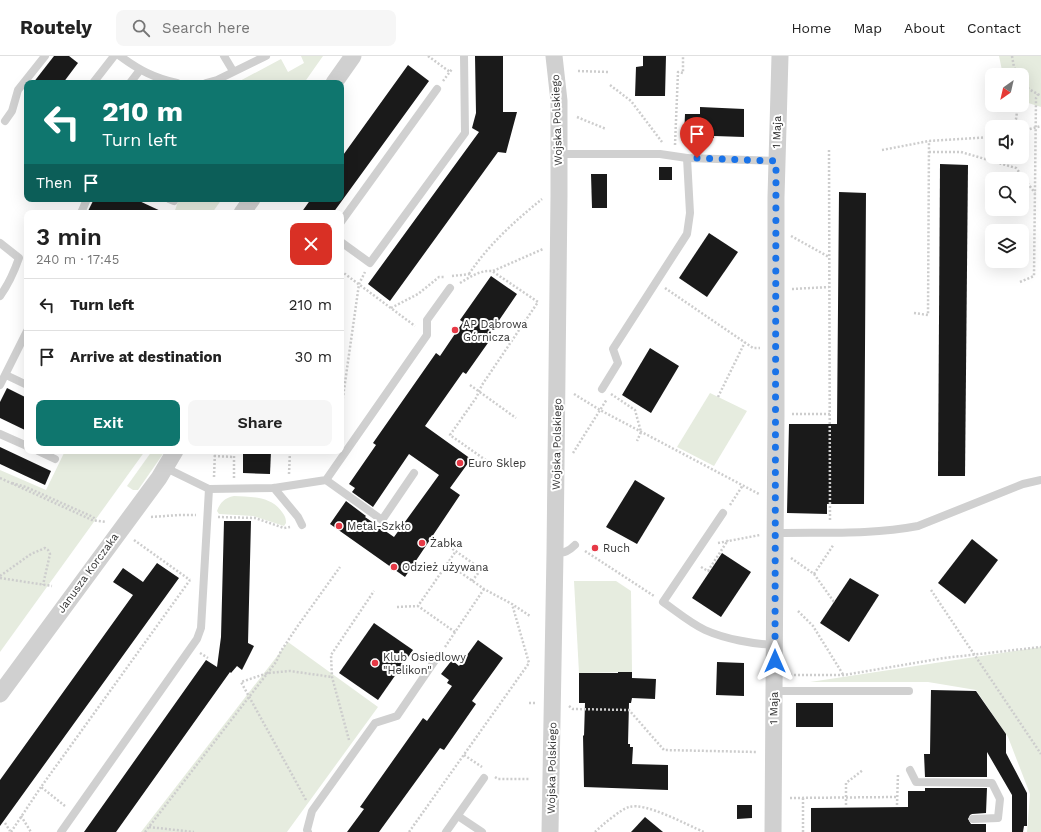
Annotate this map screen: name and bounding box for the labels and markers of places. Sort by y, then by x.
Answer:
pin [680,117,714,158]
place label: AP Dąbrowa Górnicza [463,318,528,344]
marker: AP Dąbrowa Górnicza [450,325,460,335]
place label: Euro Sklep [468,457,526,470]
marker: Euro Sklep [455,458,465,468]
place label: Metal-Szkło [347,520,411,533]
marker: Metal-Szkło [334,521,344,531]
place label: Żabka [430,536,462,550]
marker: Żabka [417,538,427,548]
place label: Ruch [603,542,630,555]
marker: Ruch [590,543,600,553]
place label: Odzież używana [402,561,489,574]
marker: Odzież używana [389,562,399,572]
place label: Klub Osiedlowy "Helikon" [383,651,466,677]
marker: Klub Osiedlowy "Helikon" [370,658,380,668]

